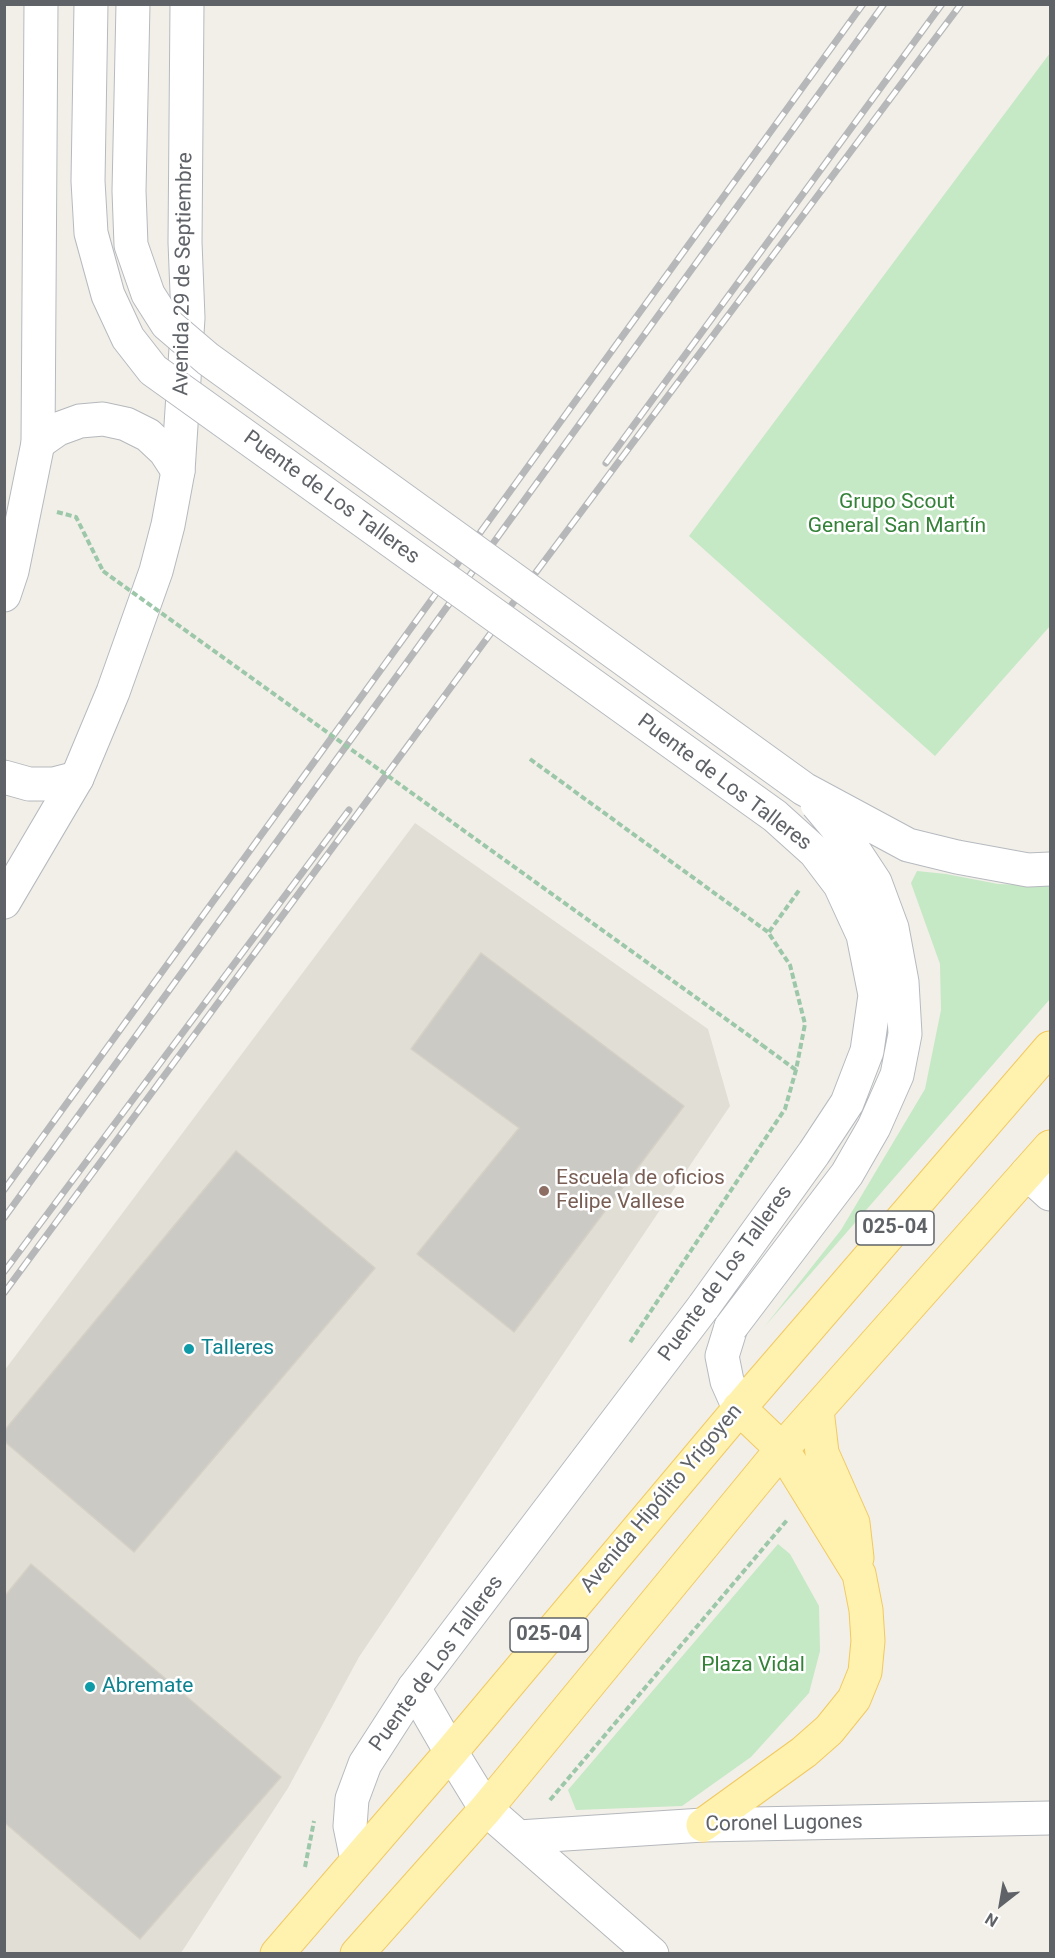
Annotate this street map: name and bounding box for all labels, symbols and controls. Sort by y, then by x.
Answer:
street label: Avenida 29 de Septiembre [169,152,199,396]
street label: Puente de Los Talleres [238,426,424,570]
park label: Grupo Scout General San Martín [808,490,986,540]
street label: Puente de Los Talleres [632,709,816,857]
place label: Escuela de oficios Felipe Vallese [556,1166,725,1216]
street label: Puente de Los Talleres [654,1181,798,1367]
marker: Escuela de oficios Felipe Vallese [537,1184,551,1198]
road number: 025-04 [856,1211,934,1245]
place label: Talleres [201,1336,274,1362]
marker: Talleres [182,1342,196,1356]
street label: Avenida Hipólito Yrigoyen [576,1400,748,1598]
street label: Puente de Los Talleres [365,1571,509,1757]
road number: 025-04 [510,1618,588,1652]
park label: Plaza Vidal [701,1653,805,1679]
place label: Abremate [102,1674,193,1700]
marker: Abremate [83,1680,97,1694]
street label: Coronel Lugones [705,1810,863,1838]
north arrow [971,1874,1031,1934]
text: N [982,1909,1001,1931]

